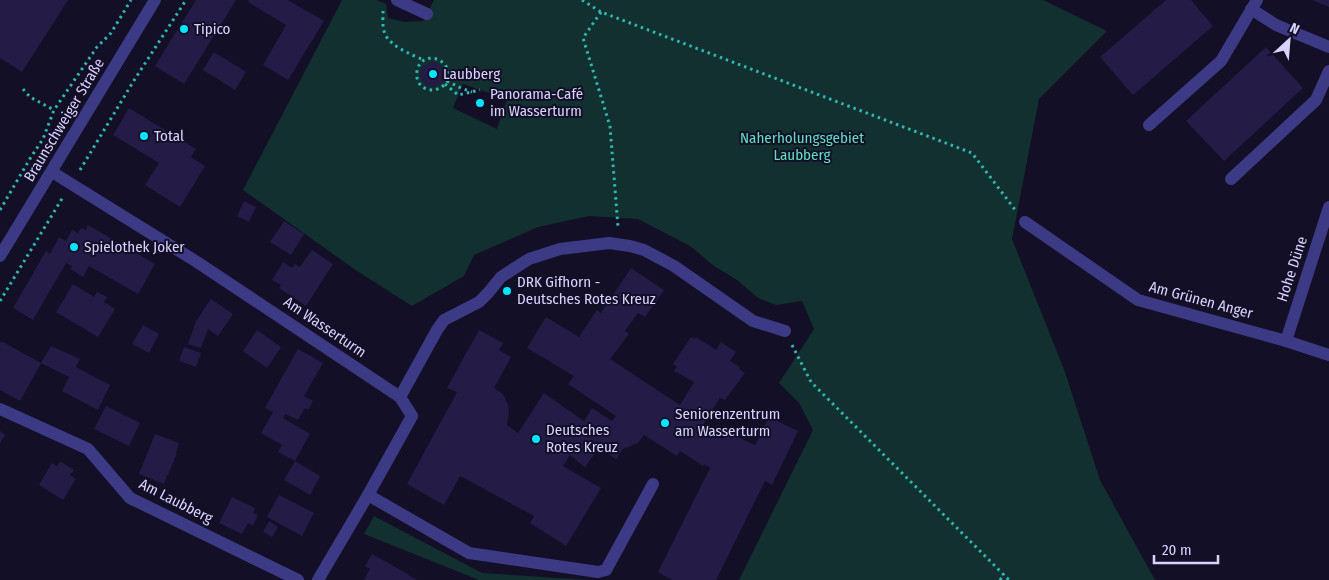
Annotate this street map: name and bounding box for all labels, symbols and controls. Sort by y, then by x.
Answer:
north arrow [1264,15,1314,65]
text: N [1287,19,1302,38]
place label: Tipico [194,20,231,38]
marker: Tipico [178,23,190,35]
street label: Braunschweiger Straße [20,55,108,185]
place label: Laubberg [443,65,500,83]
marker: Laubberg [427,68,439,80]
place label: Panorama-Café im Wasserturm [490,85,583,120]
marker: Panorama-Café im Wasserturm [474,97,486,109]
place label: Total [154,127,184,145]
park label: Naherholungsgebiet Laubberg [740,129,864,164]
marker: Total [138,130,150,142]
street label: Hohe Düne [1273,234,1311,304]
place label: Spielothek Joker [84,238,185,256]
marker: Spielothek Joker [68,241,80,253]
place label: DRK Gifhorn - Deutsches Rotes Kreuz [517,273,656,308]
street label: Am Grünen Anger [1147,278,1256,323]
marker: DRK Gifhorn - Deutsches Rotes Kreuz [501,285,513,297]
street label: Am Wasserturm [280,293,370,361]
place label: Seniorenzentrum am Wasserturm [675,405,780,440]
marker: Seniorenzentrum am Wasserturm [659,417,671,429]
place label: Deutsches Rotes Kreuz [546,421,618,456]
marker: Deutsches Rotes Kreuz [530,433,542,445]
street label: Am Laubberg [136,475,216,527]
scale bar [1154,532,1218,564]
text: 20 m [1162,541,1192,559]

